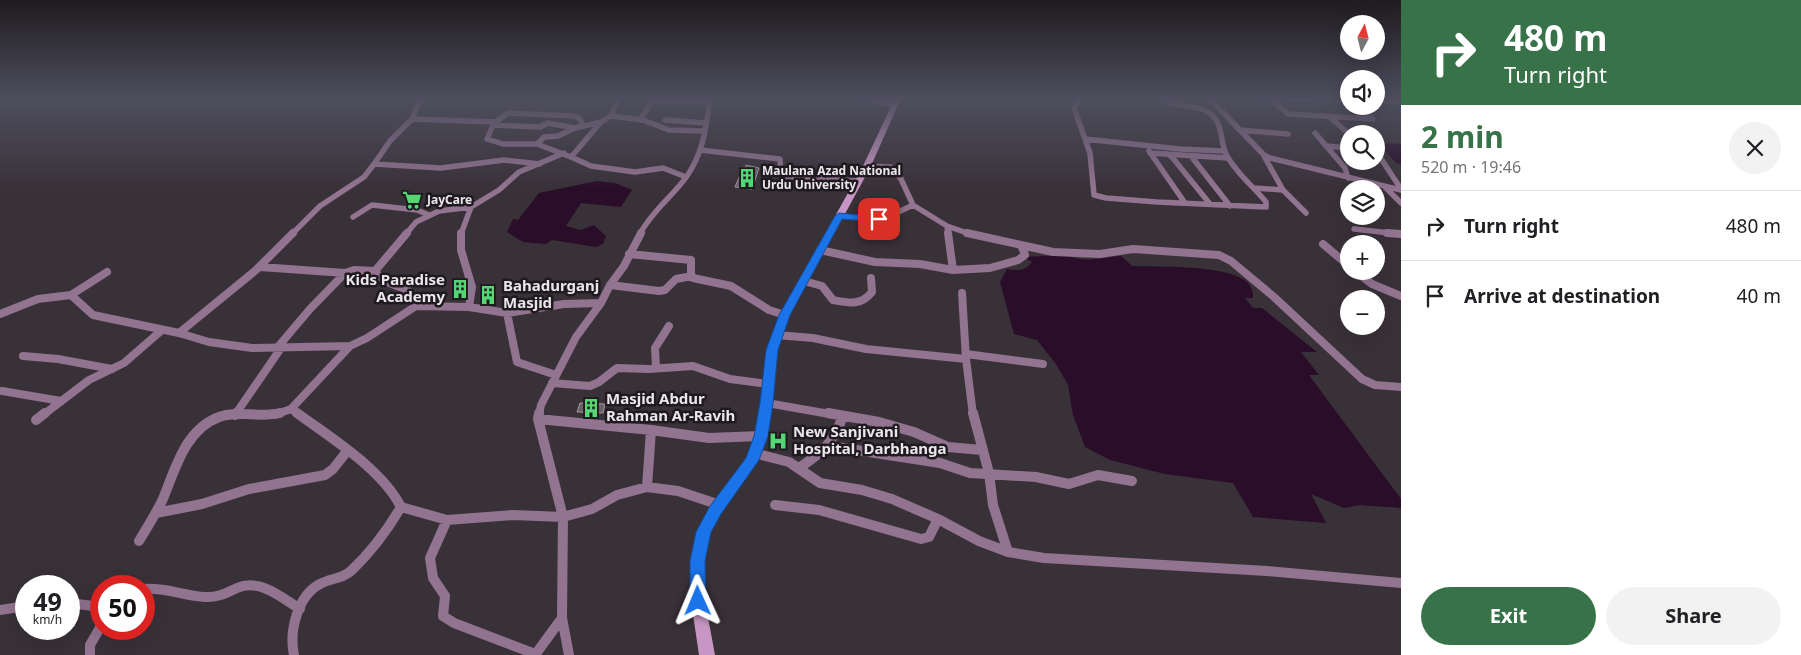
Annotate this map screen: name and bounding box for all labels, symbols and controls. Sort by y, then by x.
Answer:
text: 480 m [1504,14,1607,61]
north arrow [1340,15,1385,60]
map controls [1340,15,1385,335]
icon: right [1421,20,1486,85]
text: Turn right [1504,59,1607,89]
button: sound [1340,70,1385,115]
text: 2 min [1421,116,1504,157]
button: close [1729,122,1781,174]
button: search [1340,125,1385,170]
text: 520 m · 19:46 [1421,156,1521,178]
place label: Maulana Azad National Urdu University [762,162,901,193]
building icon: Maulana Azad National Urdu University [736,167,758,189]
button: layers [1340,180,1385,225]
supermarket icon: JayCare [401,189,423,211]
place label: JayCare [426,191,472,208]
pin [858,198,900,240]
icon: arrive [865,205,893,233]
icon: right [1421,212,1449,240]
text: Turn right [1464,213,1559,239]
text: 480 m [1726,213,1781,239]
button: + [1340,235,1385,280]
place label: Kids Paradise Academy [346,269,445,306]
place label: Bahadurganj Masjid [503,275,599,312]
building icon: Kids Paradise Academy [449,278,471,300]
icon: arrive [1421,282,1449,310]
text: Arrive at destination [1464,283,1660,309]
text: 40 m [1737,283,1781,309]
building icon: Bahadurganj Masjid [477,284,499,306]
button: − [1340,290,1385,335]
place label: Masjid Abdur Rahman Ar-Ravih [606,388,735,425]
building icon: Masjid Abdur Rahman Ar-Ravih [580,397,602,419]
place label: New Sanjivani Hospital, Darbhanga [793,421,947,458]
hospital icon: New Sanjivani Hospital, Darbhanga [767,430,789,452]
position arrow [671,574,723,626]
speed limit sign: 50 [90,575,155,640]
text: 49 [33,584,62,618]
button: Exit [1421,587,1596,645]
button: Share [1606,587,1781,645]
text: km/h [33,611,62,628]

